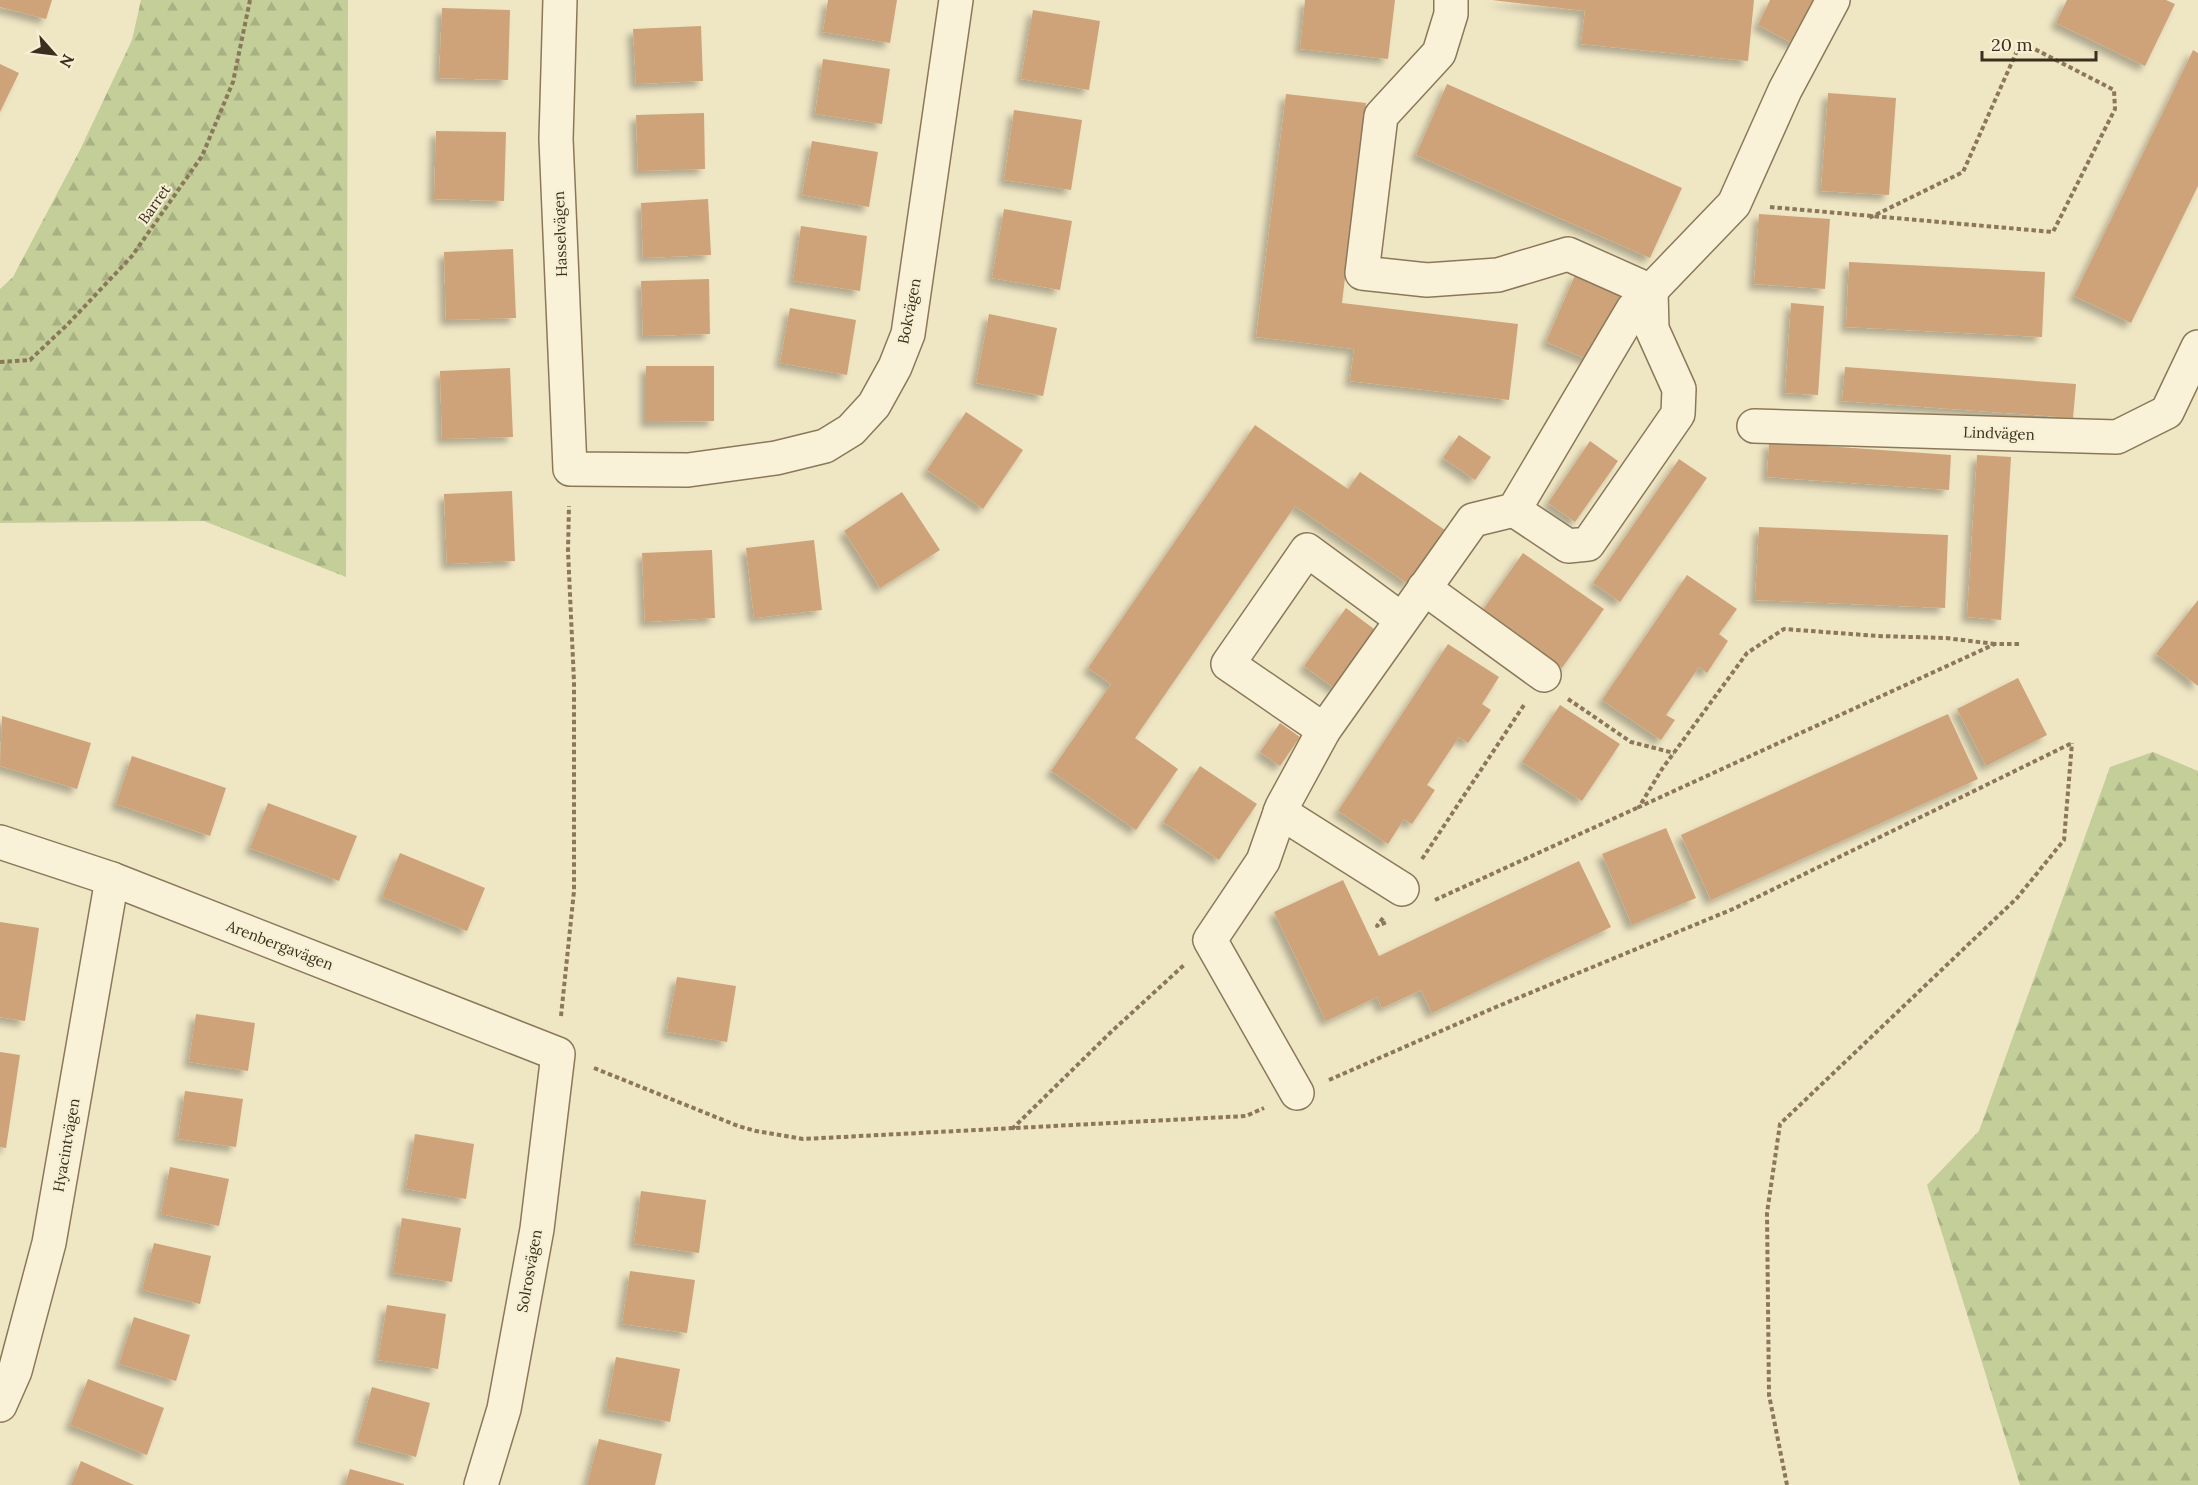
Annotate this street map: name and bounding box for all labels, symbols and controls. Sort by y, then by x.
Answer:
north arrow [24,24,84,84]
scale bar [1982,24,2096,62]
text: 20 m [1991,33,2033,56]
text: N [56,51,79,71]
street label: Barret [134,180,174,227]
street label: Hasselvägen [549,191,571,277]
street label: Bokvägen [893,276,925,346]
street label: Lindvägen [1963,422,2035,444]
street label: Arenbergavägen [223,916,336,974]
street label: Hyacintvägen [48,1097,84,1193]
street label: Solrosvägen [512,1228,546,1314]

